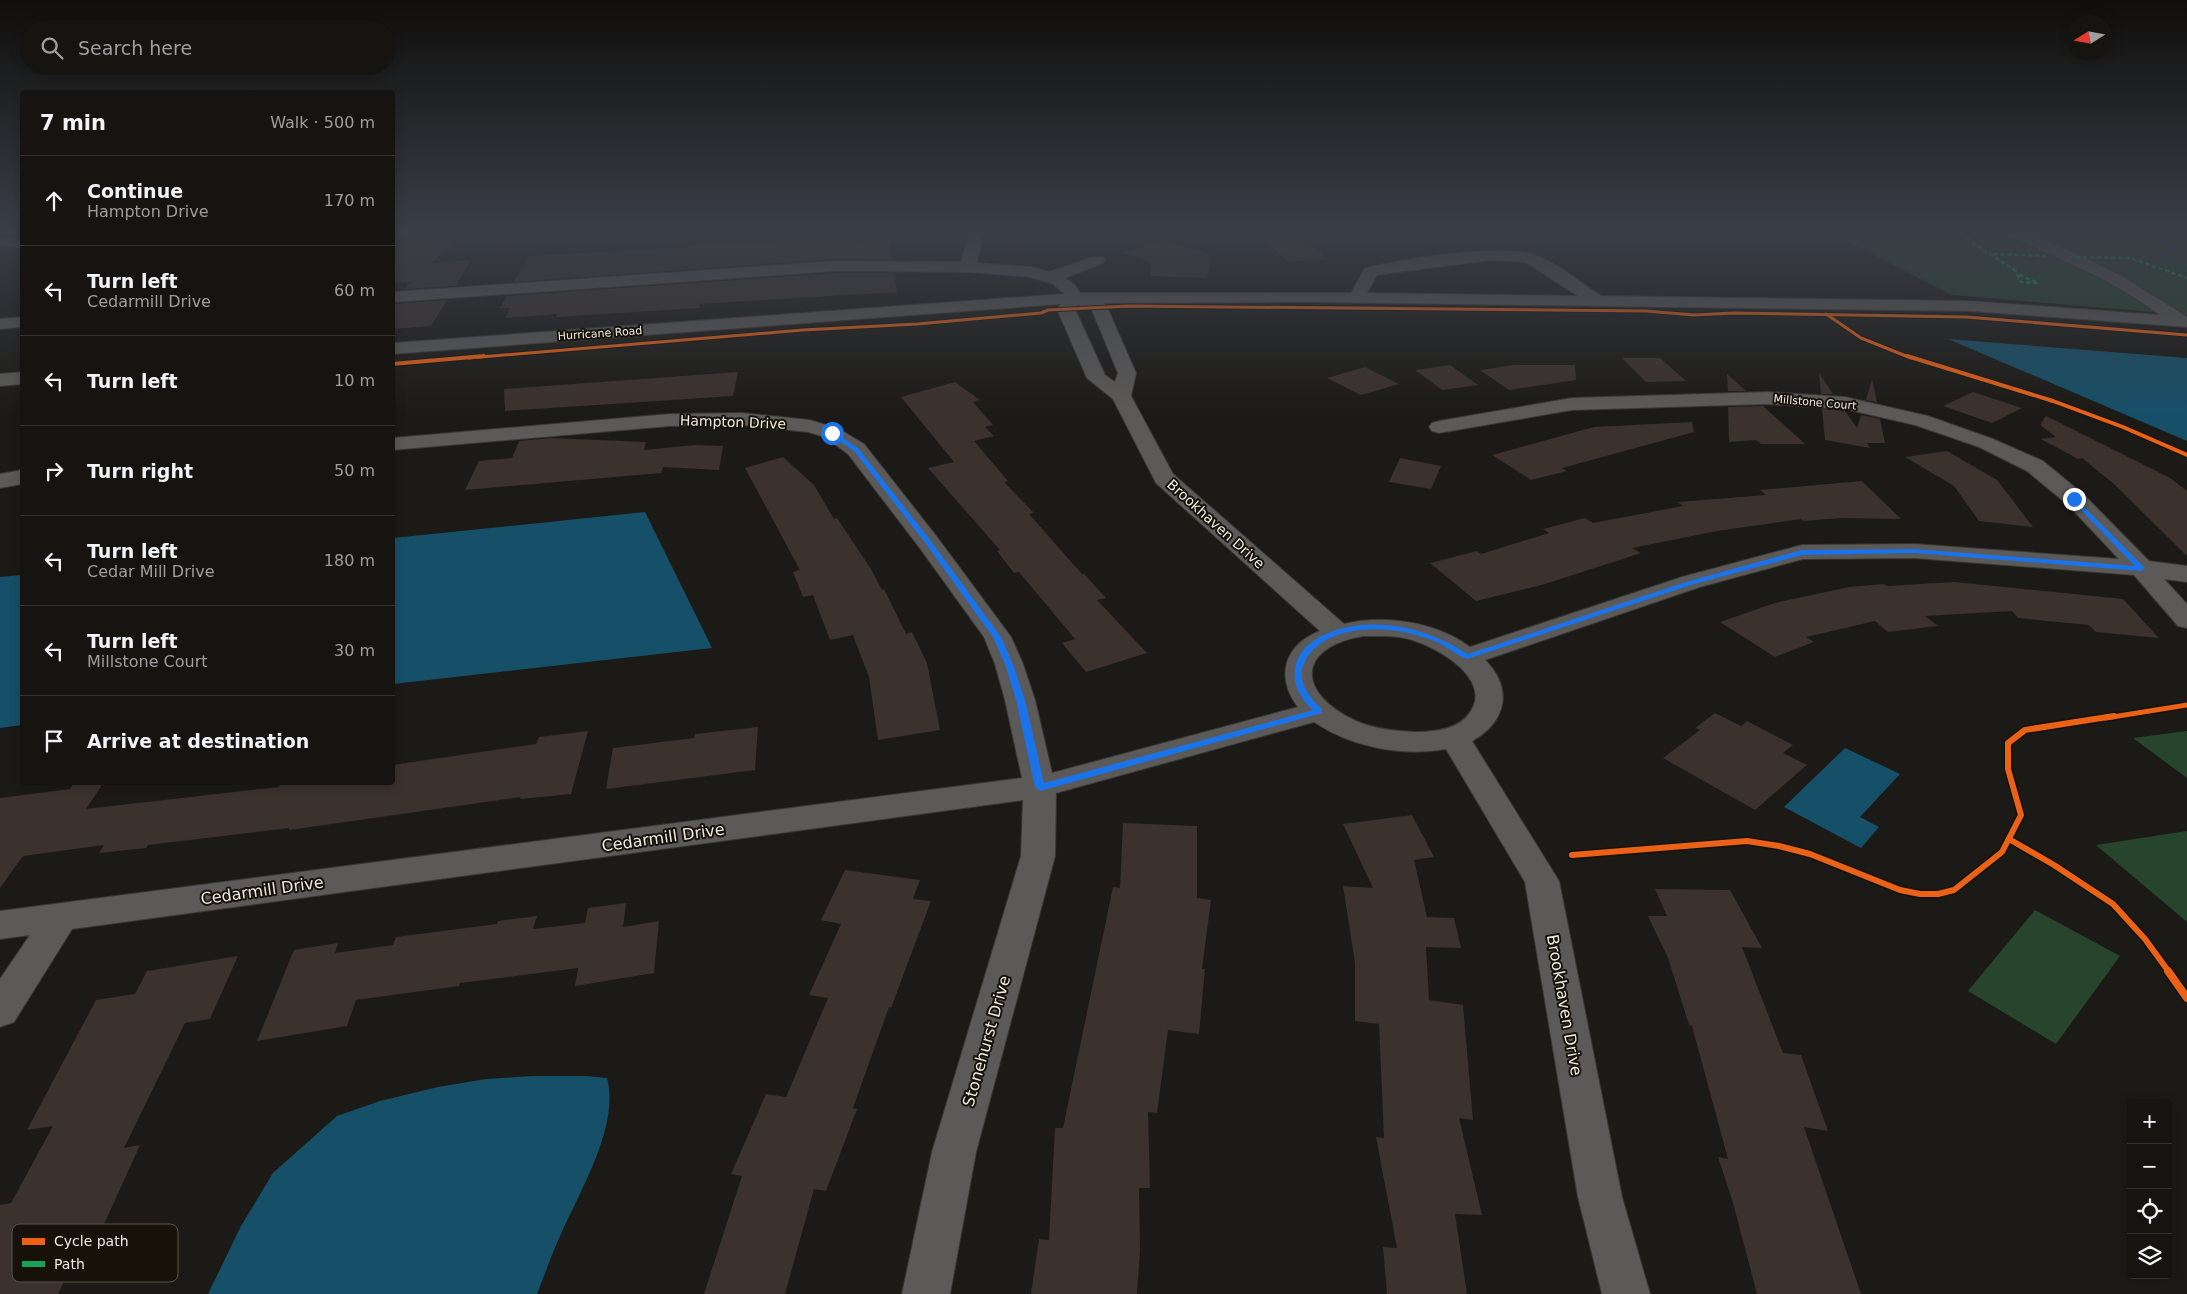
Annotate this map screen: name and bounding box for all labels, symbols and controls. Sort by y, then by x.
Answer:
north arrow [2067,15,2112,60]
search box [20,20,395,75]
icon: search [38,34,66,62]
text: Search here [78,37,192,59]
text: 7 min [40,111,106,135]
text: Walk · 500 m [270,113,375,132]
text: Continue [87,180,183,202]
icon: ahead [40,187,68,215]
text: 170 m [324,191,375,210]
text: Hampton Drive [87,202,209,221]
text: Turn left [87,270,178,292]
icon: left [40,277,68,305]
text: 60 m [334,281,375,300]
text: Cedarmill Drive [87,292,211,311]
street label: Hurricane Road [557,324,643,343]
icon: left [40,367,68,395]
text: Turn left [87,370,178,392]
text: 10 m [334,371,375,390]
street label: Millstone Court [1773,392,1857,413]
street label: Hampton Drive [680,412,786,432]
route start [821,422,844,445]
icon: right [40,457,68,485]
text: Turn right [87,460,193,482]
text: 50 m [334,461,375,480]
street label: Brookhaven Drive [1164,476,1268,572]
route end [2063,488,2086,511]
text: Turn left [87,540,178,562]
icon: left [40,547,68,575]
text: 180 m [324,551,375,570]
text: Cedar Mill Drive [87,562,215,581]
text: Turn left [87,630,178,652]
icon: left [40,637,68,665]
text: 30 m [334,641,375,660]
text: Millstone Court [87,652,208,671]
icon: arrive [40,727,68,755]
text: Arrive at destination [87,730,309,752]
street label: Cedarmill Drive [600,819,726,856]
street label: Cedarmill Drive [199,872,325,909]
street label: Brookhaven Drive [1543,933,1586,1077]
street label: Stonehurst Drive [959,973,1014,1109]
map controls [2127,1099,2172,1279]
button: + [2127,1099,2172,1144]
button: − [2127,1144,2172,1189]
button: locate [2127,1189,2172,1234]
legend [12,1224,178,1282]
text: Cycle path [54,1233,129,1249]
button: layers [2127,1234,2172,1279]
text: Path [54,1256,85,1272]

